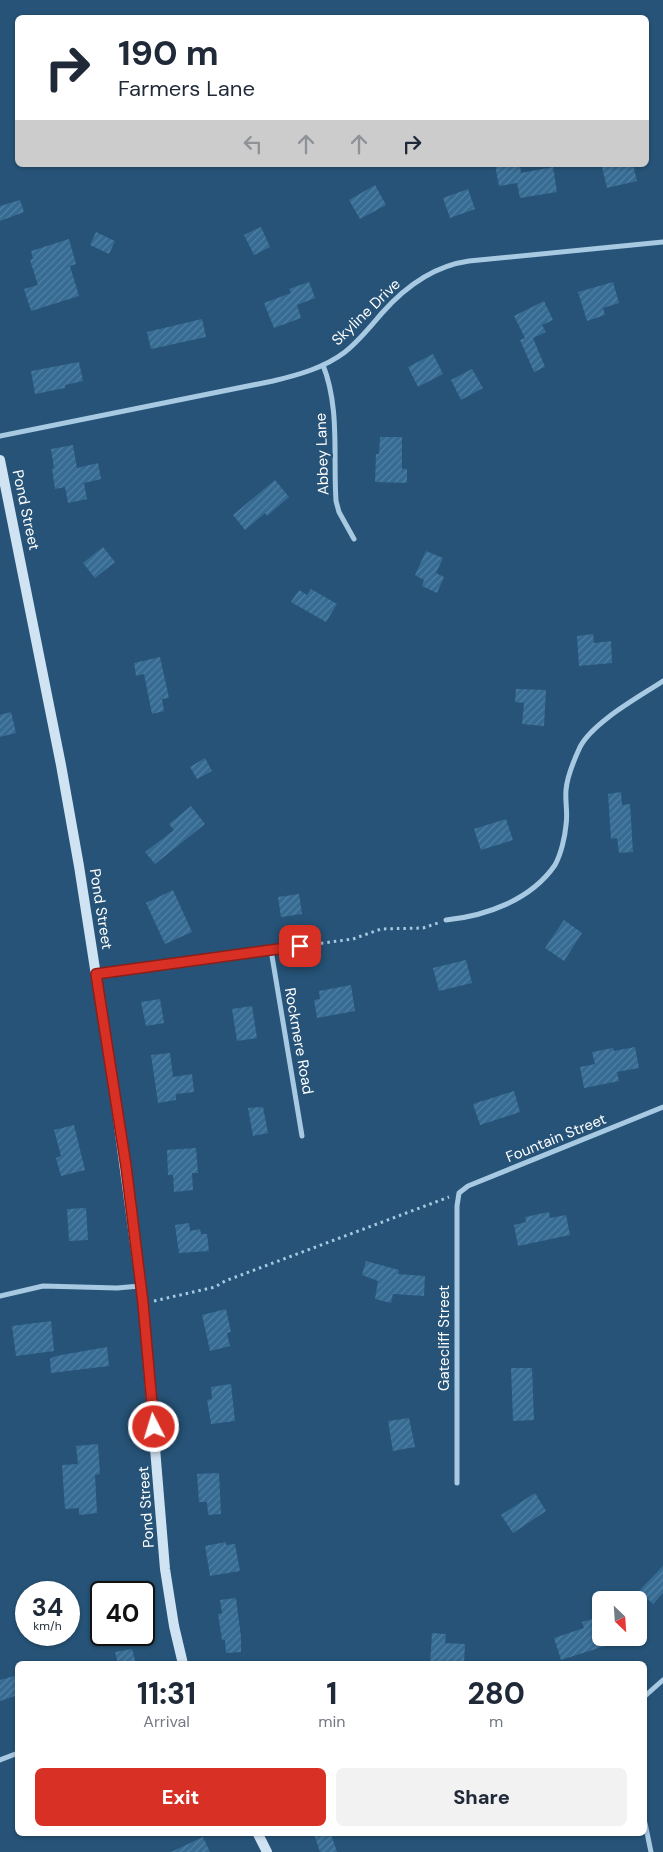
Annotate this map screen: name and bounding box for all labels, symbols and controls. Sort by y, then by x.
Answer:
text: 190 m [118,30,219,76]
icon: right [35,35,100,100]
text: Farmers Lane [118,74,255,103]
icon: left [239,130,267,158]
icon: ahead [292,130,320,158]
icon: ahead [345,130,373,158]
icon: right [398,130,426,158]
street label: Skyline Drive [327,274,405,350]
street label: Abbey Lane [311,412,333,496]
street label: Pond Street [8,468,44,552]
street label: Pond Street [85,867,117,951]
pin [279,925,321,967]
icon: arrive [286,932,314,960]
street label: Rockmere Road [280,986,318,1096]
street label: Fountain Street [503,1109,609,1167]
street label: Gatecliff Street [434,1285,454,1391]
position arrow [127,1400,179,1452]
street label: Pond Street [133,1465,159,1548]
speed limit sign: 40 [90,1581,155,1646]
text: 34 [32,1591,63,1624]
north arrow [592,1591,648,1646]
map controls [592,1591,647,1646]
text: km/h [33,1618,62,1634]
text: 11:31 [137,1674,196,1713]
text: 1 [326,1674,337,1713]
text: 280 [468,1674,525,1713]
text: Arrival [143,1711,190,1732]
text: min [318,1711,345,1732]
text: m [489,1711,503,1732]
button: Exit [35,1768,326,1826]
button: Share [336,1768,627,1826]

